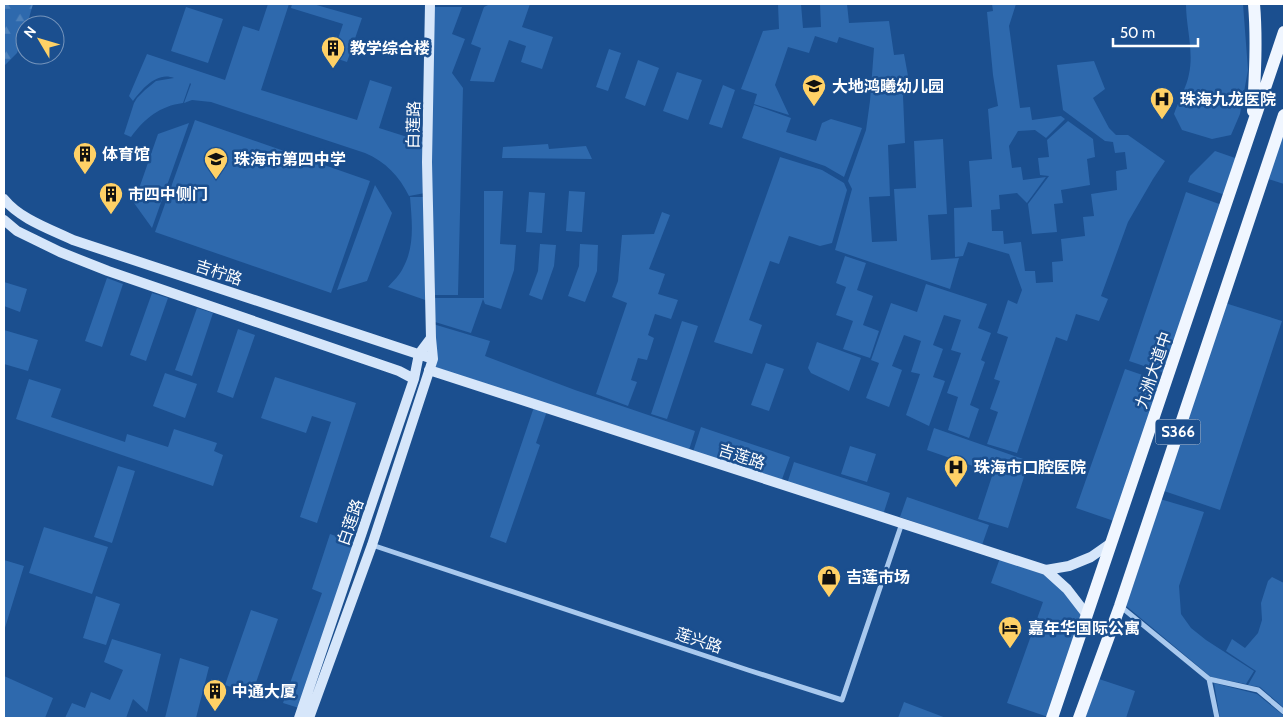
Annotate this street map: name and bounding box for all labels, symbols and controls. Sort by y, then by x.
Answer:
north arrow [15,15,65,65]
scale bar [1113,15,1198,47]
text: N [20,23,40,41]
text: 50 m [1120,24,1155,42]
building icon: 教学综合楼 [320,35,346,69]
place label: 教学综合楼 [350,39,430,58]
school or university icon: 大地鸿曦幼儿园 [801,73,827,107]
place label: 大地鸿曦幼儿园 [832,77,944,96]
hospital icon: 珠海九龙医院 [1149,86,1175,120]
place label: 珠海九龙医院 [1180,90,1276,109]
street label: 白莲路 [404,101,423,149]
building icon: 体育馆 [72,141,98,175]
place label: 体育馆 [102,145,150,164]
school or university icon: 珠海市第四中学 [203,146,229,180]
place label: 珠海市第四中学 [234,150,346,169]
building icon: 市四中侧门 [98,181,124,215]
place label: 市四中侧门 [128,185,208,204]
street label: 吉柠路 [193,256,245,289]
street label: 九洲大道中 [1131,329,1175,411]
road number: S366 [1156,420,1200,444]
street label: 吉莲路 [716,440,768,473]
hospital icon: 珠海市口腔医院 [943,454,969,488]
place label: 珠海市口腔医院 [974,458,1086,477]
street label: 白莲路 [334,496,367,548]
shop icon: 吉莲市场 [816,564,842,598]
place label: 吉莲市场 [846,568,910,587]
hotel icon: 嘉年华国际公寓 [997,615,1023,649]
place label: 嘉年华国际公寓 [1028,619,1140,638]
street label: 莲兴路 [673,624,725,657]
building icon: 中通大厦 [202,678,228,712]
place label: 中通大厦 [232,682,296,701]

